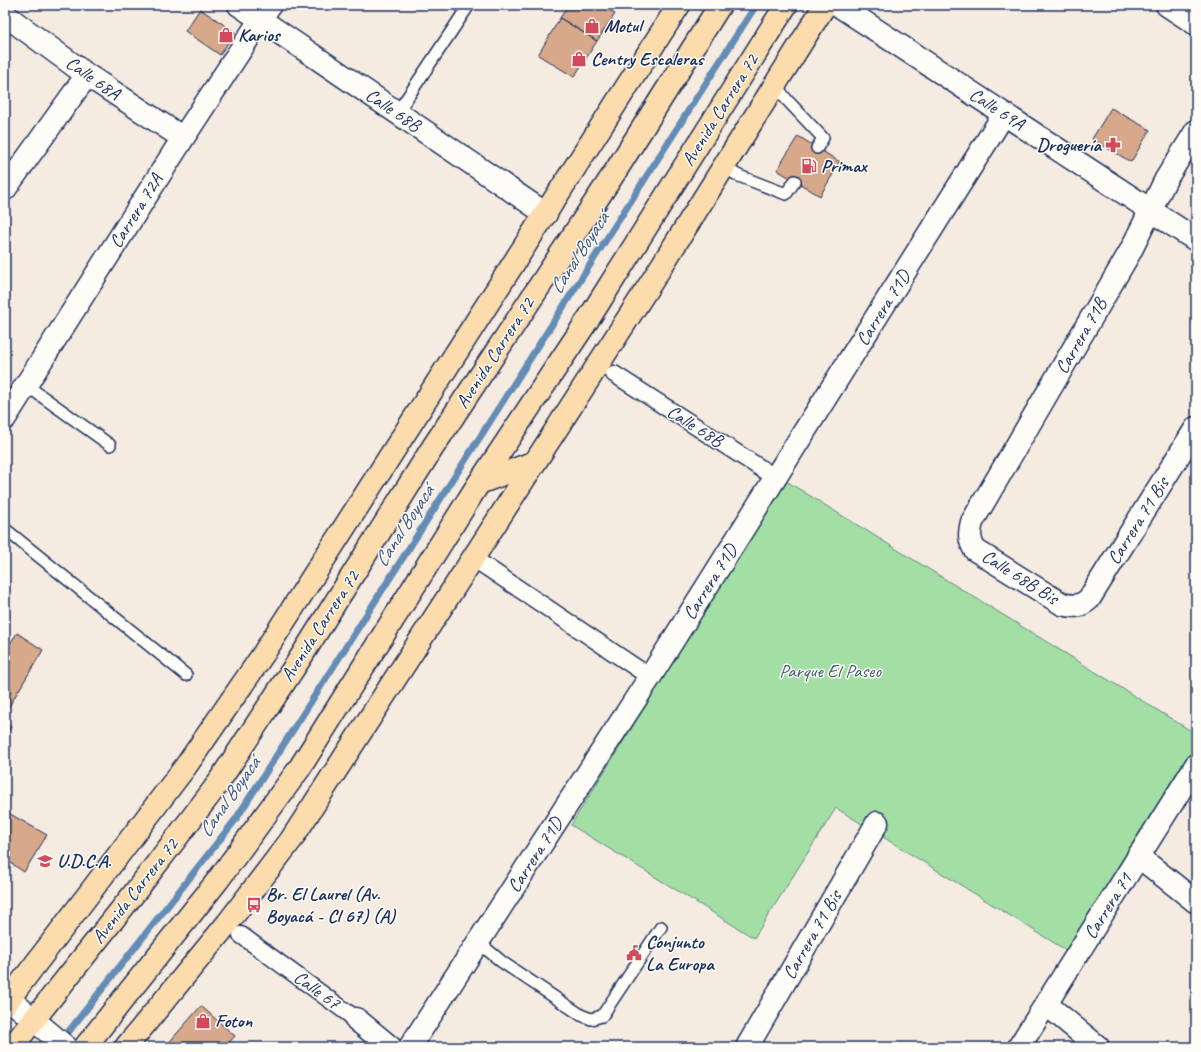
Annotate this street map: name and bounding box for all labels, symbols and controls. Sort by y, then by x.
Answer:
place label: Motul [604,14,645,38]
shop icon: Motul [583,17,601,35]
place label: Karios [238,23,282,47]
shop icon: Karios [217,26,235,44]
place label: Centry Escaleras [591,47,705,71]
street label: Avenida Carrera 72 [676,48,765,170]
shop icon: Centry Escaleras [570,50,588,68]
street label: Calle 68A [61,51,126,106]
street label: Calle 69A [965,82,1030,136]
street label: Calle 68B [361,83,426,138]
place label: Droguería [1037,133,1103,157]
pharmacy icon: Droguería [1104,136,1122,154]
place label: Primax [821,154,868,178]
fuel station icon: Primax [800,157,818,175]
street label: Carrera 72A [104,168,169,253]
water label: Canal Boyacá [543,203,617,298]
street label: Carrera 71D [850,264,917,350]
street label: Avenida Carrera 72 [450,292,541,413]
street label: Carrera 71B [1050,293,1113,378]
street label: Calle 68B [663,400,728,453]
street label: Carrera 71 Bis [1102,471,1176,569]
water label: Canal Boyacá [368,476,442,571]
street label: Carrera 71D [677,538,744,624]
street label: Calle 68B Bis [977,544,1065,611]
street label: Avenida Carrera 72 [275,565,366,686]
park label: Parque El Paseo [779,659,882,683]
water label: Canal Boyacá [192,748,269,842]
street label: Carrera 71D [502,811,569,897]
street label: Avenida Carrera 72 [86,832,185,949]
place label: U.D.C.A. [57,849,111,873]
school or university icon: U.D.C.A. [36,852,54,870]
street label: Carrera 71 [1078,867,1138,944]
place label: Br. El Laurel (Av. Boyacá - Cl 67) (A) [266,882,397,928]
street label: Carrera 71 Bis [777,884,848,984]
bus stop icon: Br. El Laurel (Av. Boyacá - Cl 67) (A) [245,896,263,914]
place label: Conjunto La Europa [646,930,715,976]
public building icon: Conjunto La Europa [625,944,643,962]
street label: Calle 67 [289,965,346,1016]
place label: Foton [215,1009,253,1033]
shop icon: Foton [194,1012,212,1030]

